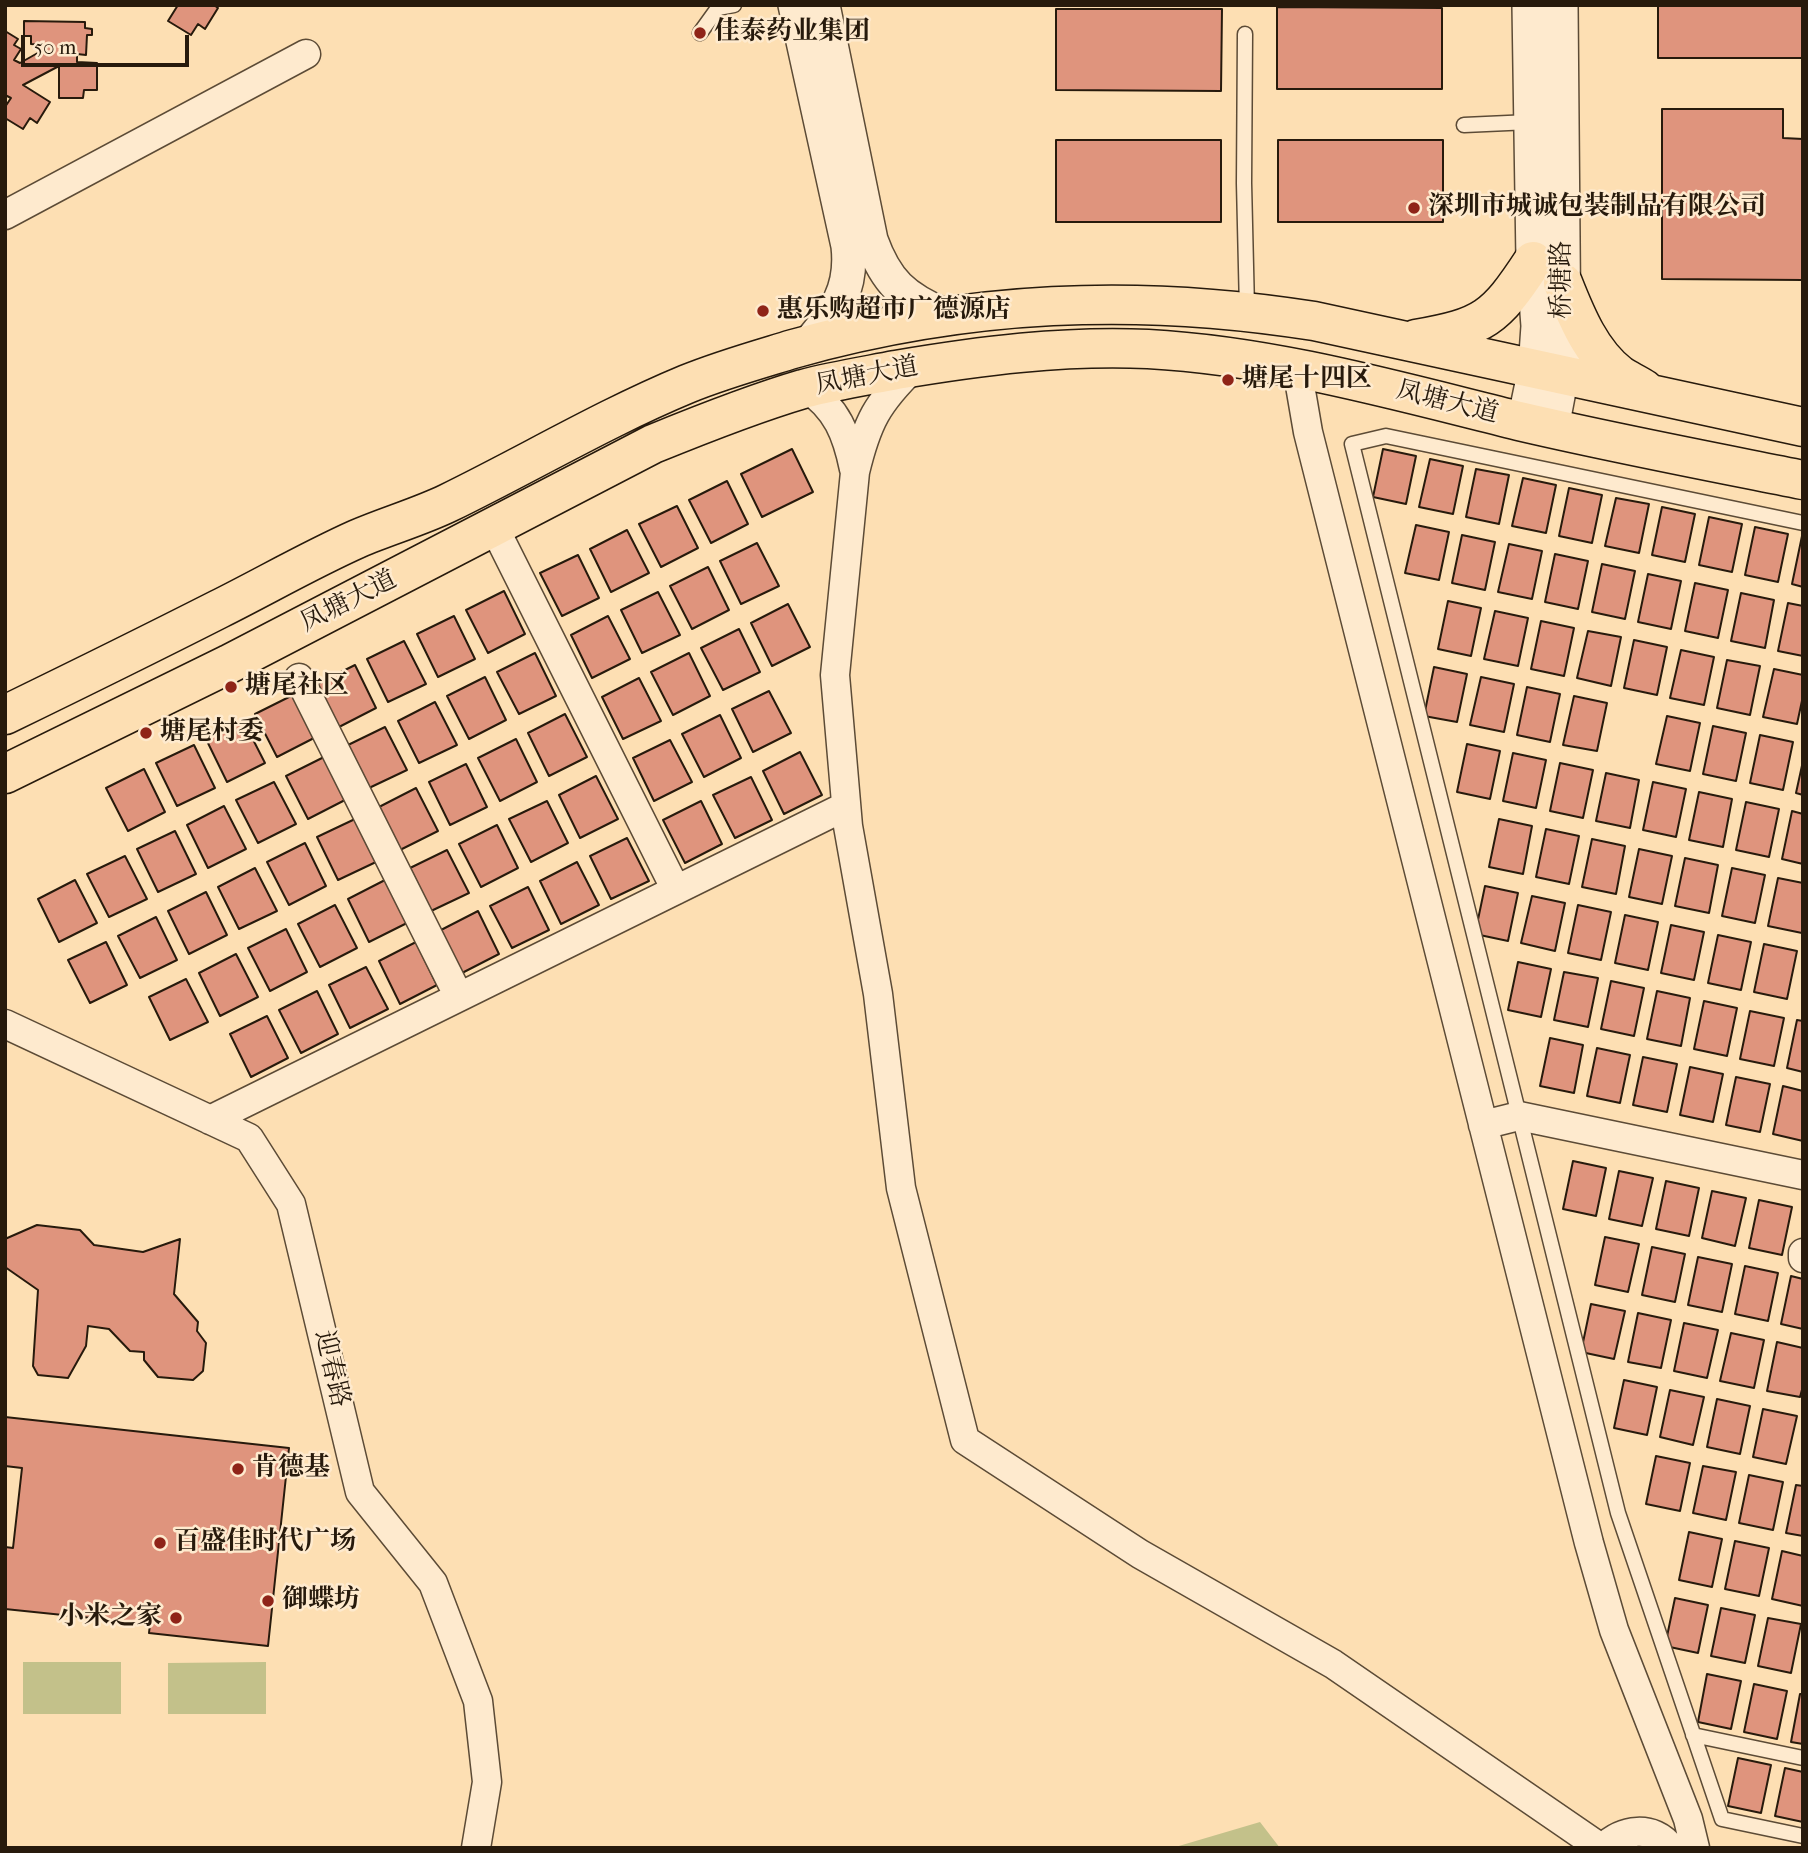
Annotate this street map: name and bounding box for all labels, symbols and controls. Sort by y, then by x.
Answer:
place label: 佳泰药业集团 [714,17,870,49]
scale bar [24,21,192,65]
marker: 佳泰药业集团 [692,25,708,41]
text: 50 m [34,35,77,59]
place label: 深圳市城诚包装制品有限公司 [1428,192,1766,224]
marker: 深圳市城诚包装制品有限公司 [1406,200,1422,216]
street label: 桥塘路 [1547,241,1579,319]
place label: 惠乐购超市广德源店 [777,295,1011,327]
marker: 惠乐购超市广德源店 [755,303,771,319]
street label: 凤塘大道 [813,352,921,402]
place label: 塘尾十四区 [1242,364,1372,396]
marker: 塘尾十四区 [1220,372,1236,388]
street label: 凤塘大道 [1393,375,1501,431]
street label: 凤塘大道 [296,564,402,640]
place label: 塘尾社区 [245,671,349,703]
marker: 塘尾社区 [223,679,239,695]
place label: 塘尾村委 [160,717,264,749]
marker: 塘尾村委 [138,725,154,741]
street label: 迎春路 [307,1327,355,1411]
place label: 肯德基 [252,1453,330,1485]
marker: 肯德基 [230,1461,246,1477]
place label: 百盛佳时代广场 [174,1527,356,1559]
marker: 百盛佳时代广场 [152,1535,168,1551]
place label: 御蝶坊 [282,1585,360,1617]
marker: 御蝶坊 [260,1593,276,1609]
place label: 小米之家 [58,1602,162,1634]
marker: 小米之家 [168,1610,184,1626]

